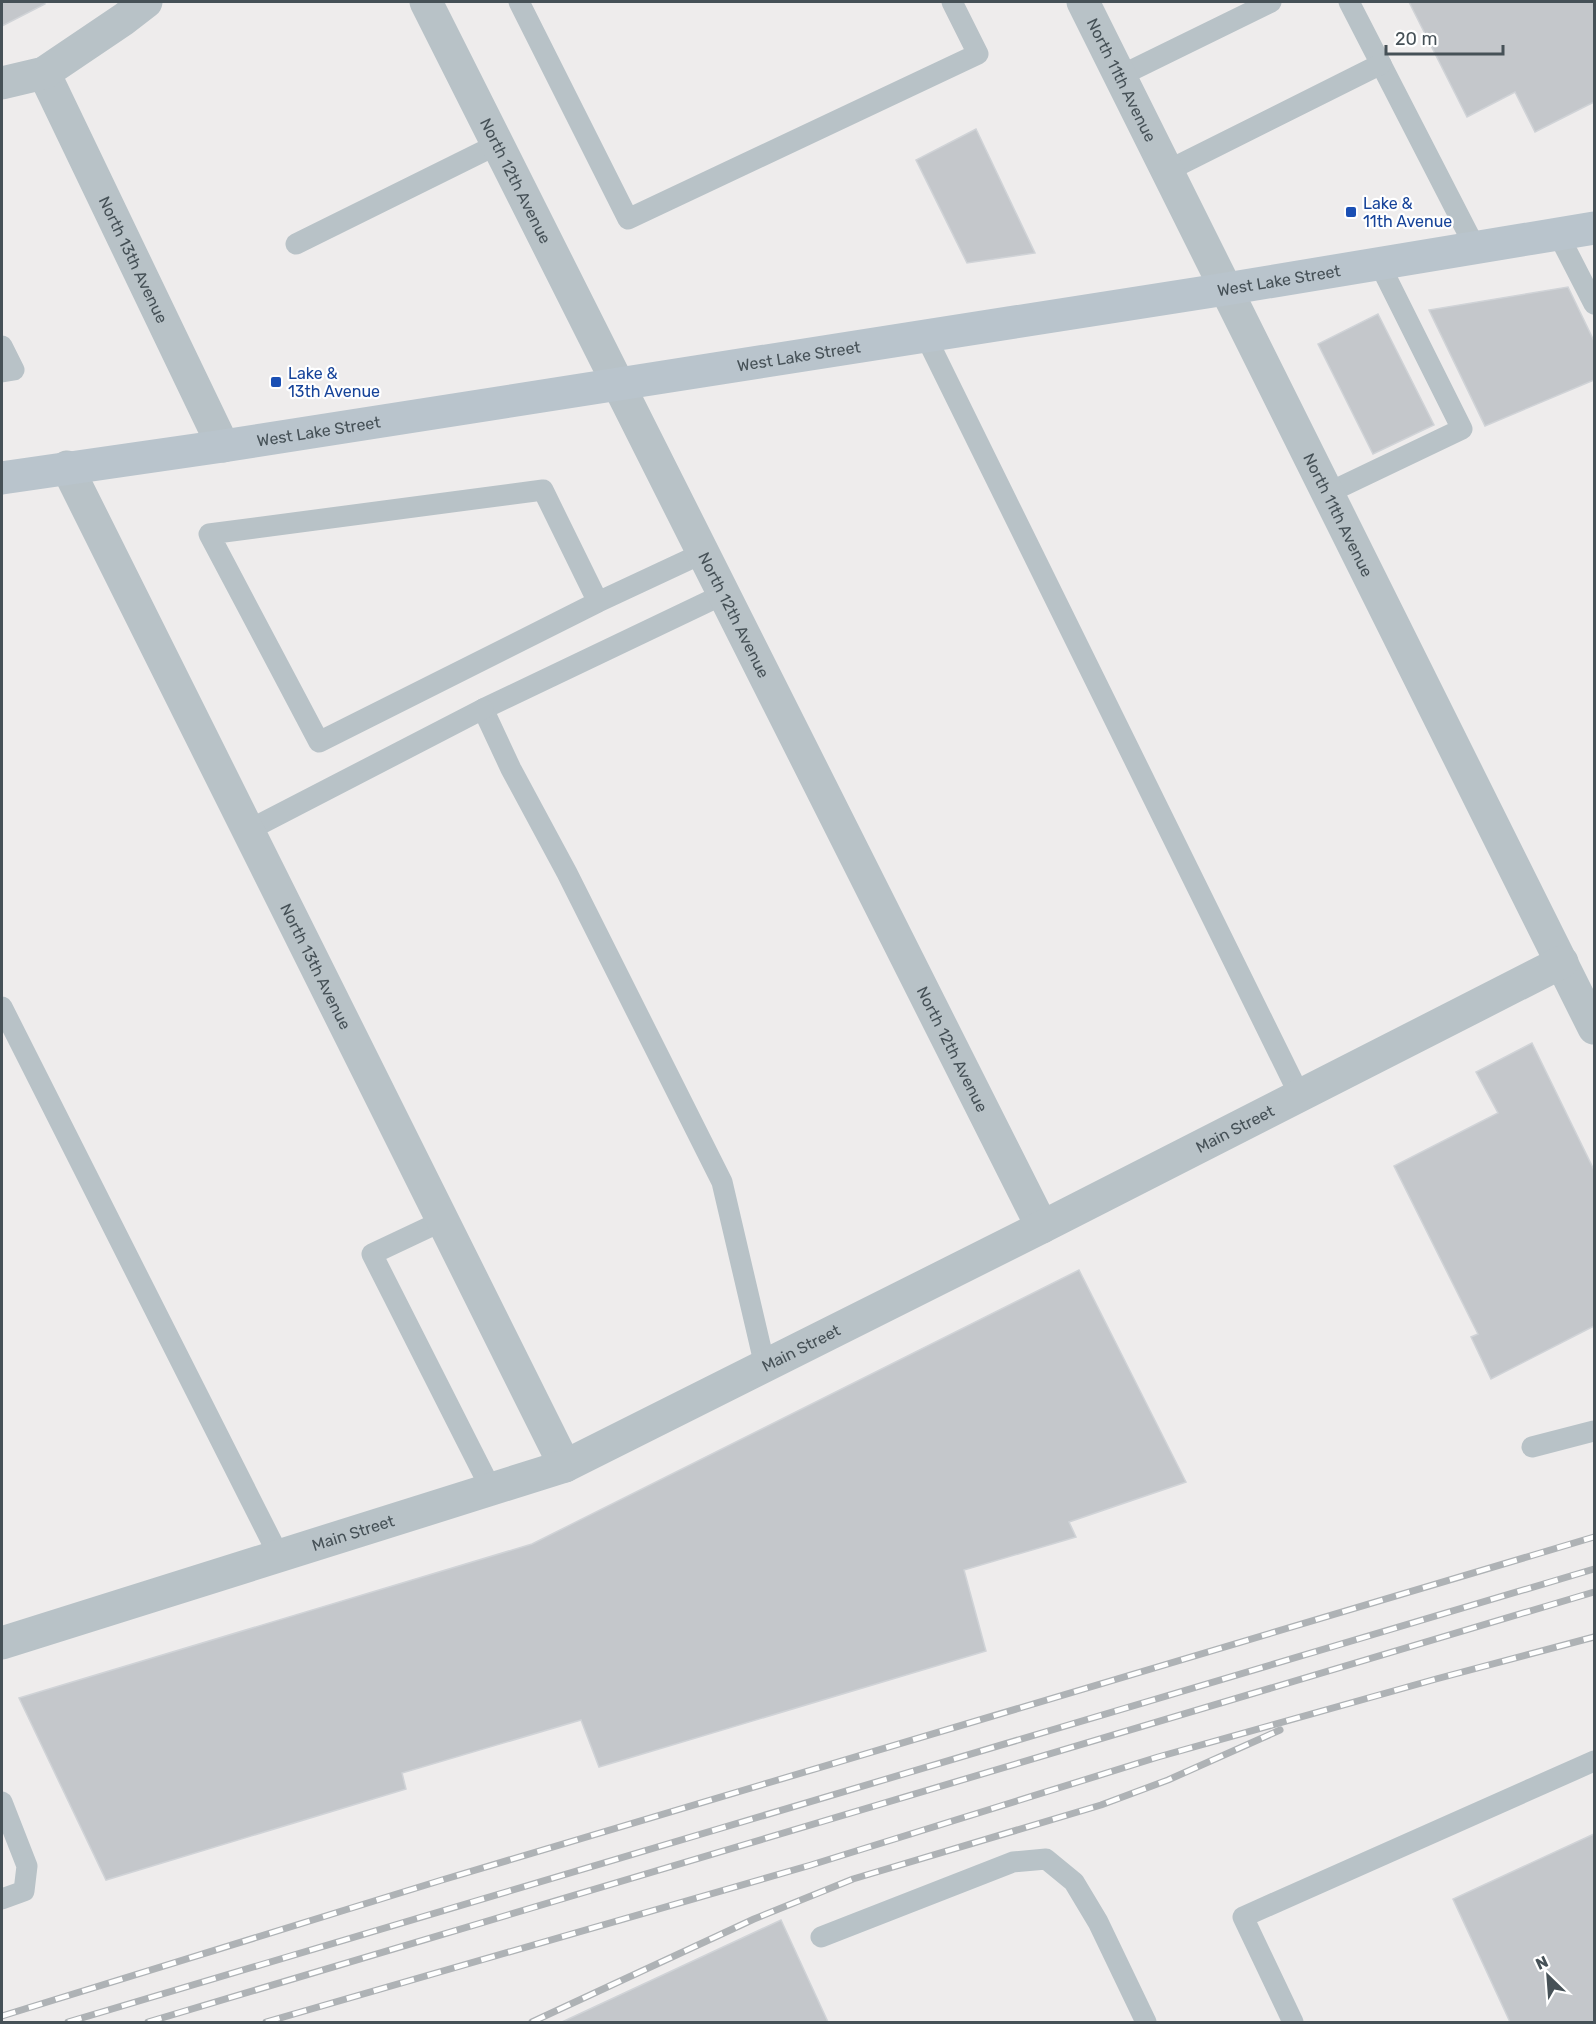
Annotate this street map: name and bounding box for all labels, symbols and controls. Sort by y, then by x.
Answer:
street label: North 11th Avenue [1083,15,1160,145]
scale bar [1386,18,1503,56]
text: 20 m [1395,28,1437,50]
street label: North 12th Avenue [476,115,555,247]
street label: North 13th Avenue [95,193,172,326]
place label: Lake & 11th Avenue [1363,194,1452,231]
marker: Lake & 11th Avenue [1344,205,1358,219]
street label: West Lake Street [1216,261,1342,300]
street label: West Lake Street [736,337,862,375]
place label: Lake & 13th Avenue [288,364,380,401]
marker: Lake & 13th Avenue [269,375,283,389]
street label: West Lake Street [256,413,382,451]
street label: North 11th Avenue [1299,450,1377,580]
street label: North 12th Avenue [694,549,773,681]
street label: North 13th Avenue [276,900,355,1033]
street label: North 12th Avenue [913,983,992,1115]
street label: Main Street [1193,1101,1277,1157]
street label: Main Street [759,1321,844,1376]
street label: Main Street [310,1511,397,1555]
north arrow [1518,1946,1578,2006]
text: N [1533,1952,1551,1974]

